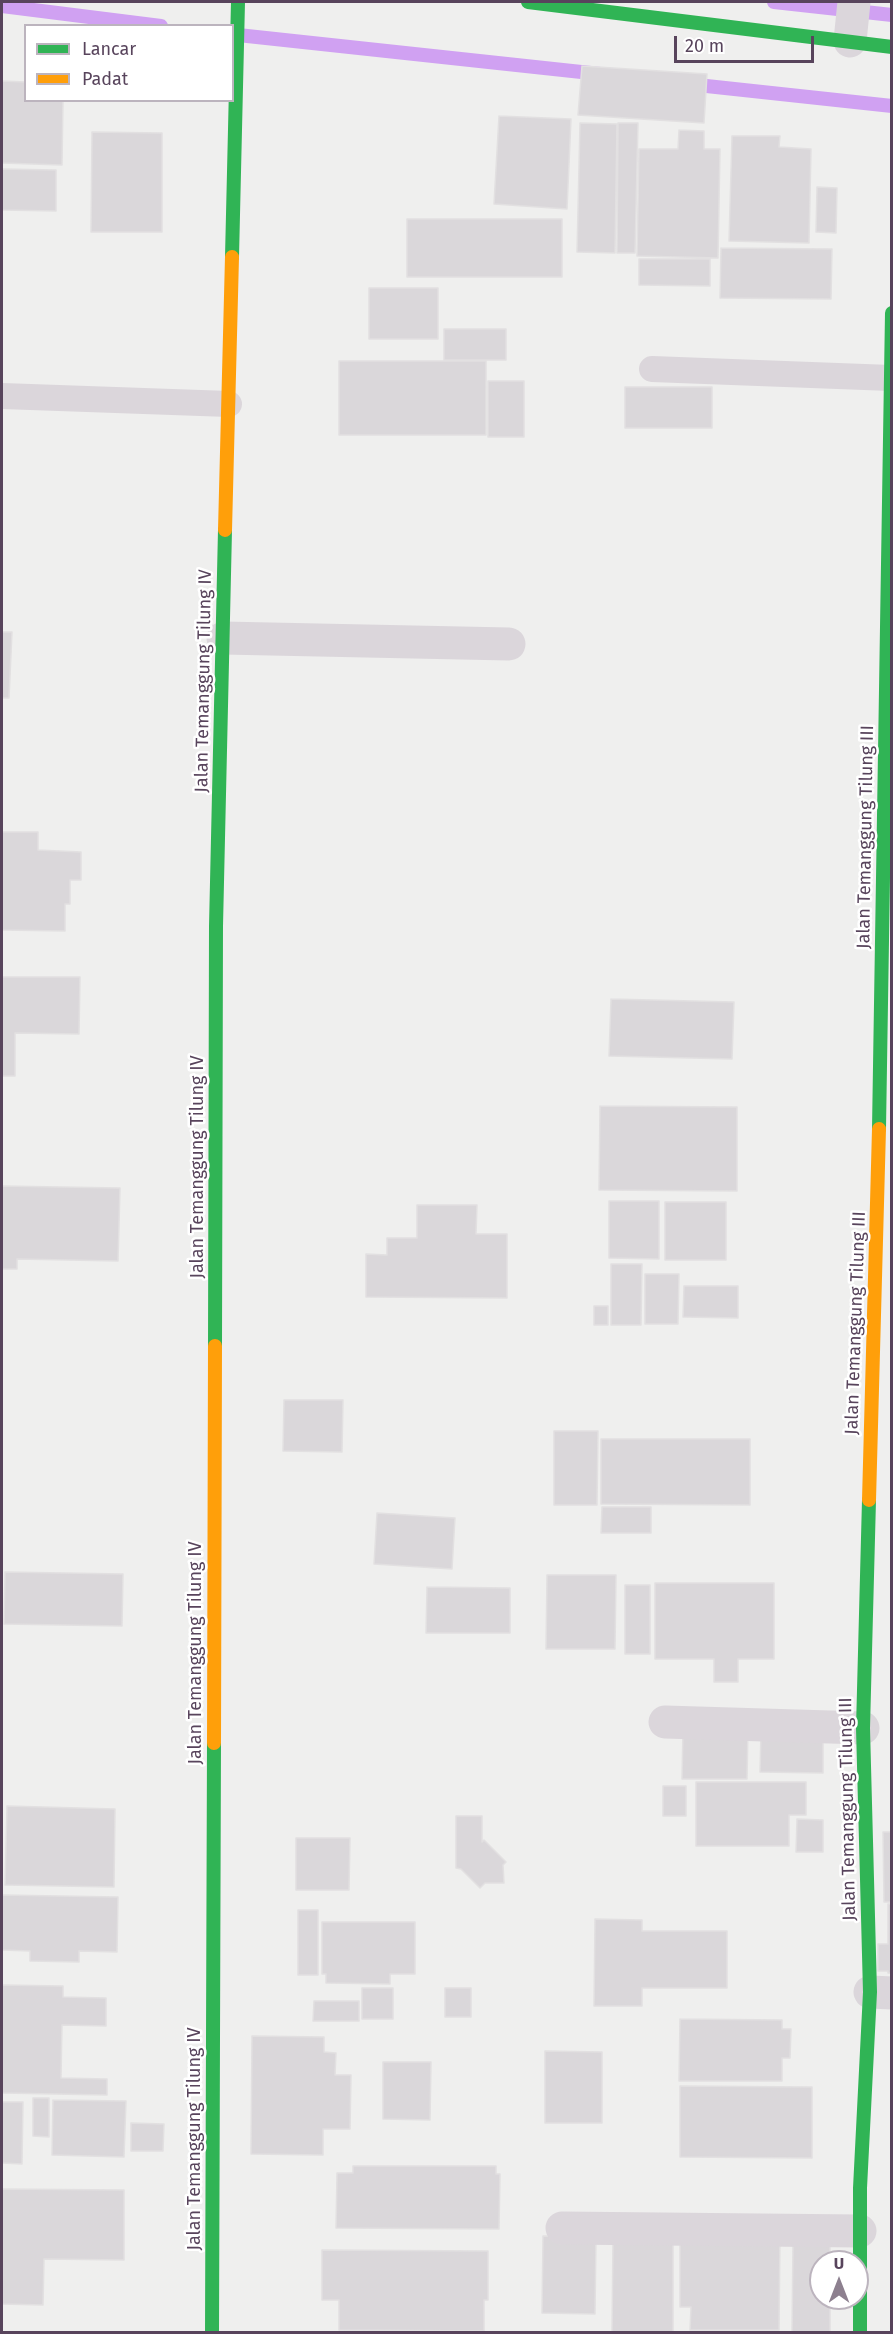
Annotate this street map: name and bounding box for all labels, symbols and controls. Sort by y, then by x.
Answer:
legend [24,24,234,102]
scale bar [677,24,816,62]
text: 20 m [685,35,724,57]
text: Lancar [82,38,136,60]
text: Padat [82,68,128,90]
street label: Jalan Temanggung Tilung IV [191,569,217,793]
street label: Jalan Temanggung Tilung III [853,725,879,949]
street label: Jalan Temanggung Tilung IV [187,1055,209,1279]
street label: Jalan Temanggung Tilung III [841,1211,871,1435]
street label: Jalan Temanggung Tilung IV [185,1541,207,1765]
street label: Jalan Temanggung Tilung III [835,1697,861,1921]
street label: Jalan Temanggung Tilung IV [184,2027,206,2251]
north arrow [809,2250,869,2310]
text: U [834,2254,844,2273]

